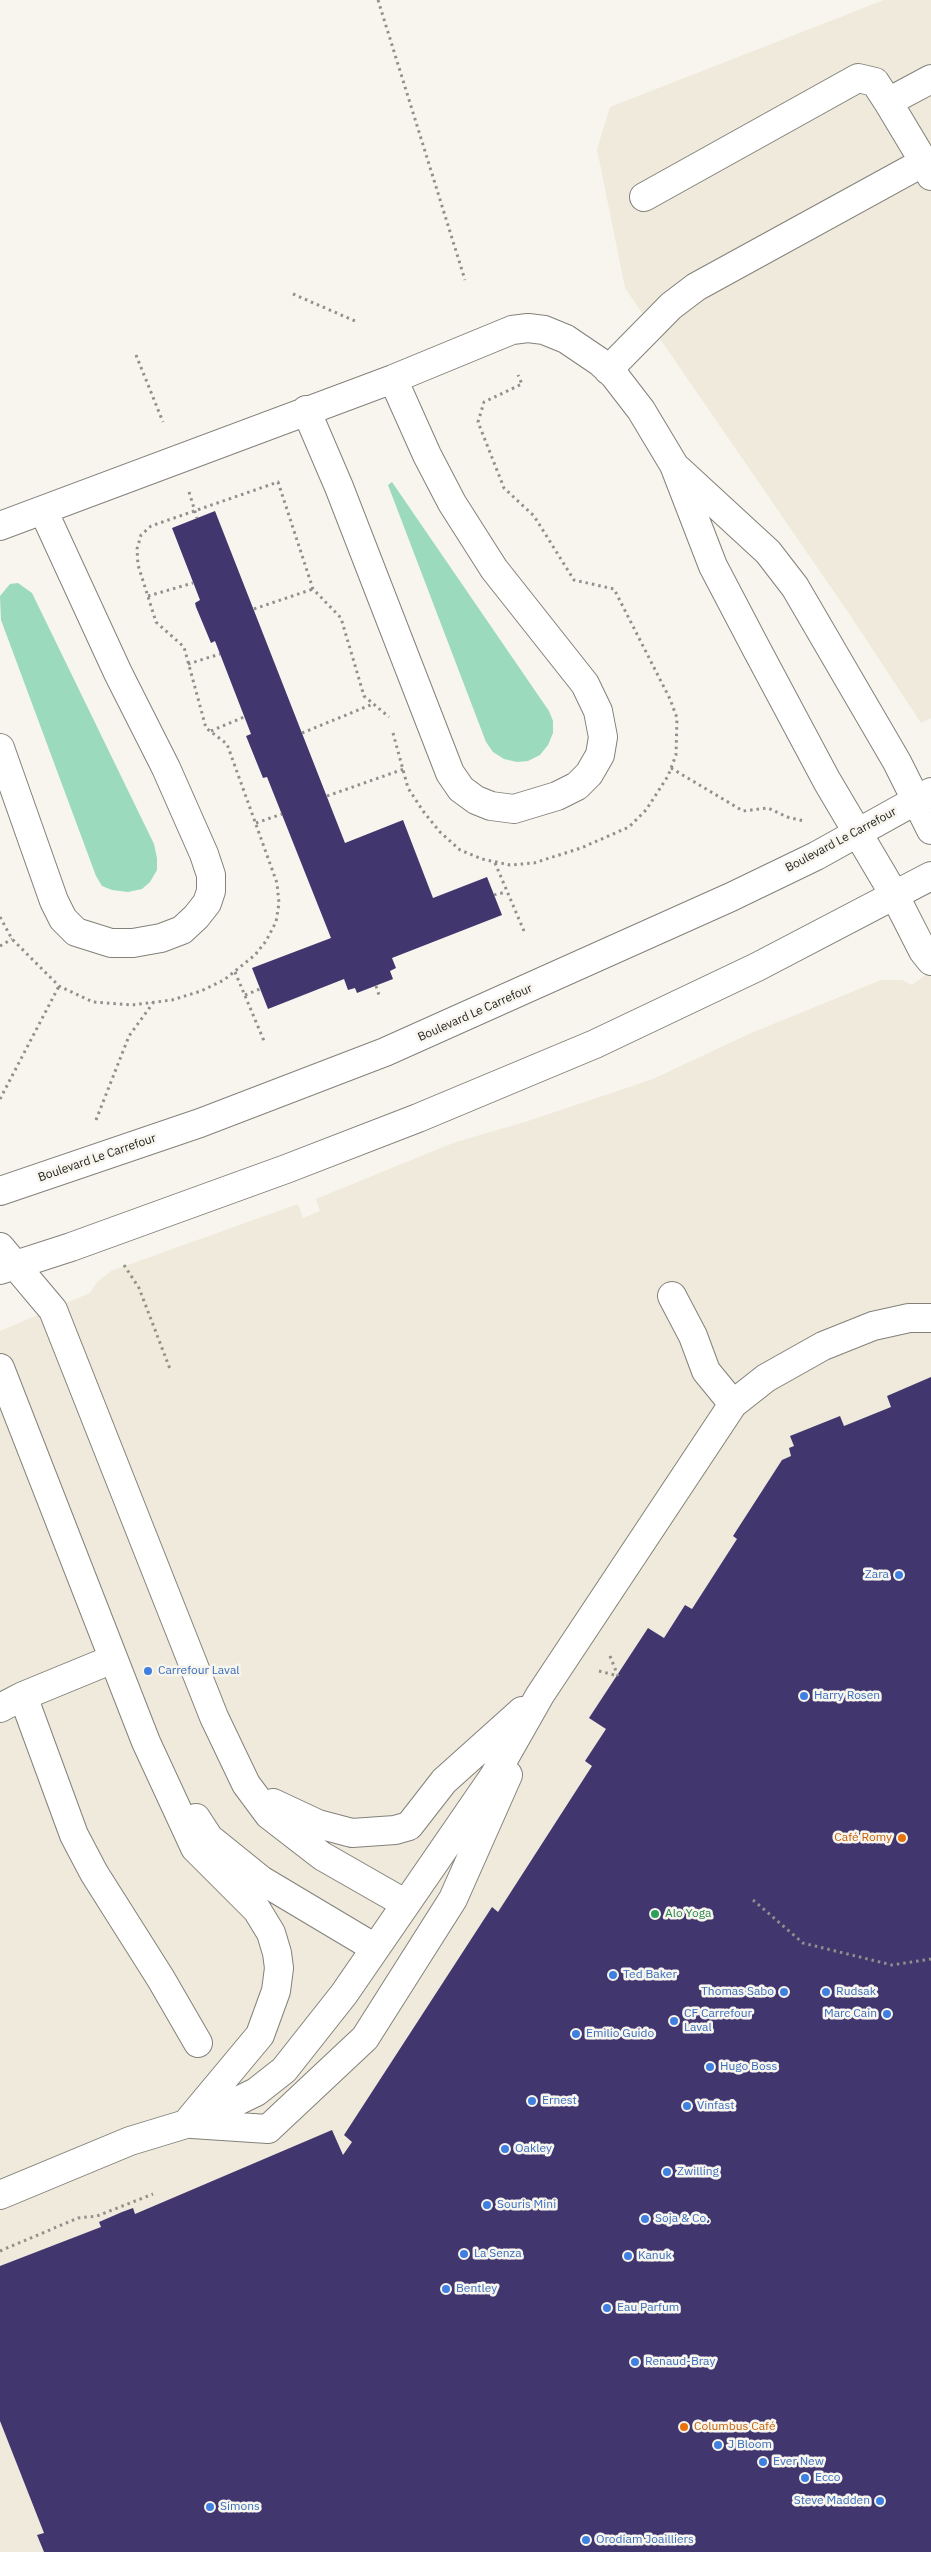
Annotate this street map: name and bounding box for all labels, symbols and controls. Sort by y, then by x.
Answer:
street label: Boulevard Le Carrefour [783,805,899,875]
street label: Boulevard Le Carrefour [416,981,534,1045]
street label: Boulevard Le Carrefour [36,1131,158,1185]
place label: Zara [865,1568,889,1582]
marker: Zara [893,1569,905,1581]
place label: Carrefour Laval [158,1664,240,1678]
marker: Carrefour Laval [142,1665,154,1677]
place label: Harry Rosen [814,1689,880,1703]
marker: Harry Rosen [798,1690,810,1702]
place label: Café Romy [834,1831,892,1845]
marker: Café Romy [896,1832,908,1844]
place label: Alo Yoga [665,1907,711,1921]
marker: Alo Yoga [649,1908,661,1920]
place label: Ted Baker [623,1968,677,1982]
marker: Ted Baker [607,1969,619,1981]
place label: Thomas Sabo [701,1985,774,1999]
place label: Rudsak [836,1985,876,1999]
marker: Thomas Sabo [778,1986,790,1998]
marker: Rudsak [820,1986,832,1998]
place label: CF Carrefour Laval [684,2007,752,2035]
place label: Marc Cain [824,2007,877,2021]
marker: Marc Cain [881,2008,893,2020]
marker: CF Carrefour Laval [668,2015,680,2027]
place label: Emilio Guido [586,2027,654,2041]
marker: Emilio Guido [570,2028,582,2040]
place label: Hugo Boss [720,2060,777,2074]
marker: Hugo Boss [704,2061,716,2073]
place label: Ernest [542,2094,577,2108]
marker: Ernest [526,2095,538,2107]
place label: Vinfast [697,2099,734,2113]
marker: Vinfast [681,2100,693,2112]
place label: Oakley [515,2142,552,2156]
marker: Oakley [499,2143,511,2155]
place label: Zwilling [677,2165,719,2179]
marker: Zwilling [661,2166,673,2178]
place label: Souris Mini [497,2198,556,2212]
marker: Souris Mini [481,2199,493,2211]
place label: Soja & Co. [655,2212,709,2226]
marker: Soja & Co. [639,2213,651,2225]
place label: La Senza [474,2247,522,2261]
marker: La Senza [458,2248,470,2260]
place label: Kanuk [638,2249,672,2263]
marker: Kanuk [622,2250,634,2262]
place label: Bentley [456,2282,497,2296]
marker: Bentley [440,2283,452,2295]
place label: Eau Parfum [617,2301,679,2315]
marker: Eau Parfum [601,2302,613,2314]
place label: Renaud-Bray [645,2355,715,2369]
marker: Renaud-Bray [629,2356,641,2368]
place label: Columbus Café [694,2420,775,2434]
marker: Columbus Café [678,2421,690,2433]
place label: J Bloom [728,2438,772,2452]
marker: J Bloom [712,2439,724,2451]
place label: Ever New [773,2455,824,2469]
marker: Ever New [757,2456,769,2468]
place label: Ecco [815,2471,841,2485]
marker: Ecco [799,2472,811,2484]
place label: Steve Madden [794,2494,870,2508]
marker: Steve Madden [874,2495,886,2507]
place label: Simons [220,2500,260,2514]
marker: Simons [204,2501,216,2513]
place label: Orodiam Joailliers [596,2533,694,2547]
marker: Orodiam Joailliers [580,2534,592,2546]

